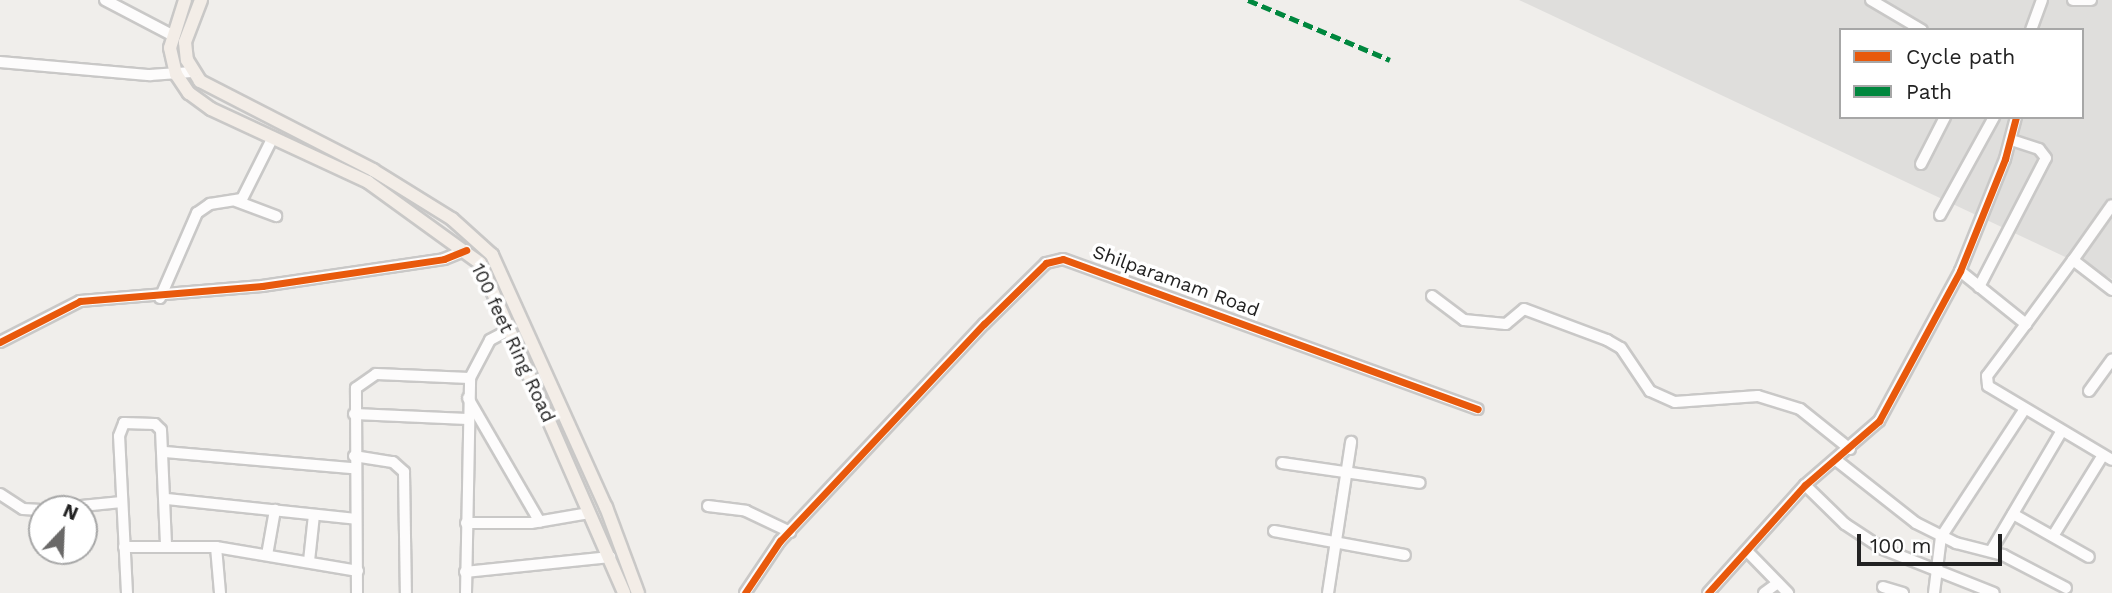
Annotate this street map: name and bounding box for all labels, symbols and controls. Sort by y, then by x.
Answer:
legend [1839,28,2084,119]
text: Cycle path [1906,44,2015,69]
text: Path [1906,79,1952,104]
street label: Shilparamam Road [1090,240,1262,322]
street label: 100 feet Ring Road [466,260,560,426]
north arrow [28,495,98,565]
text: N [60,499,82,525]
scale bar [1860,520,2005,564]
text: 100 m [1870,533,1932,558]

